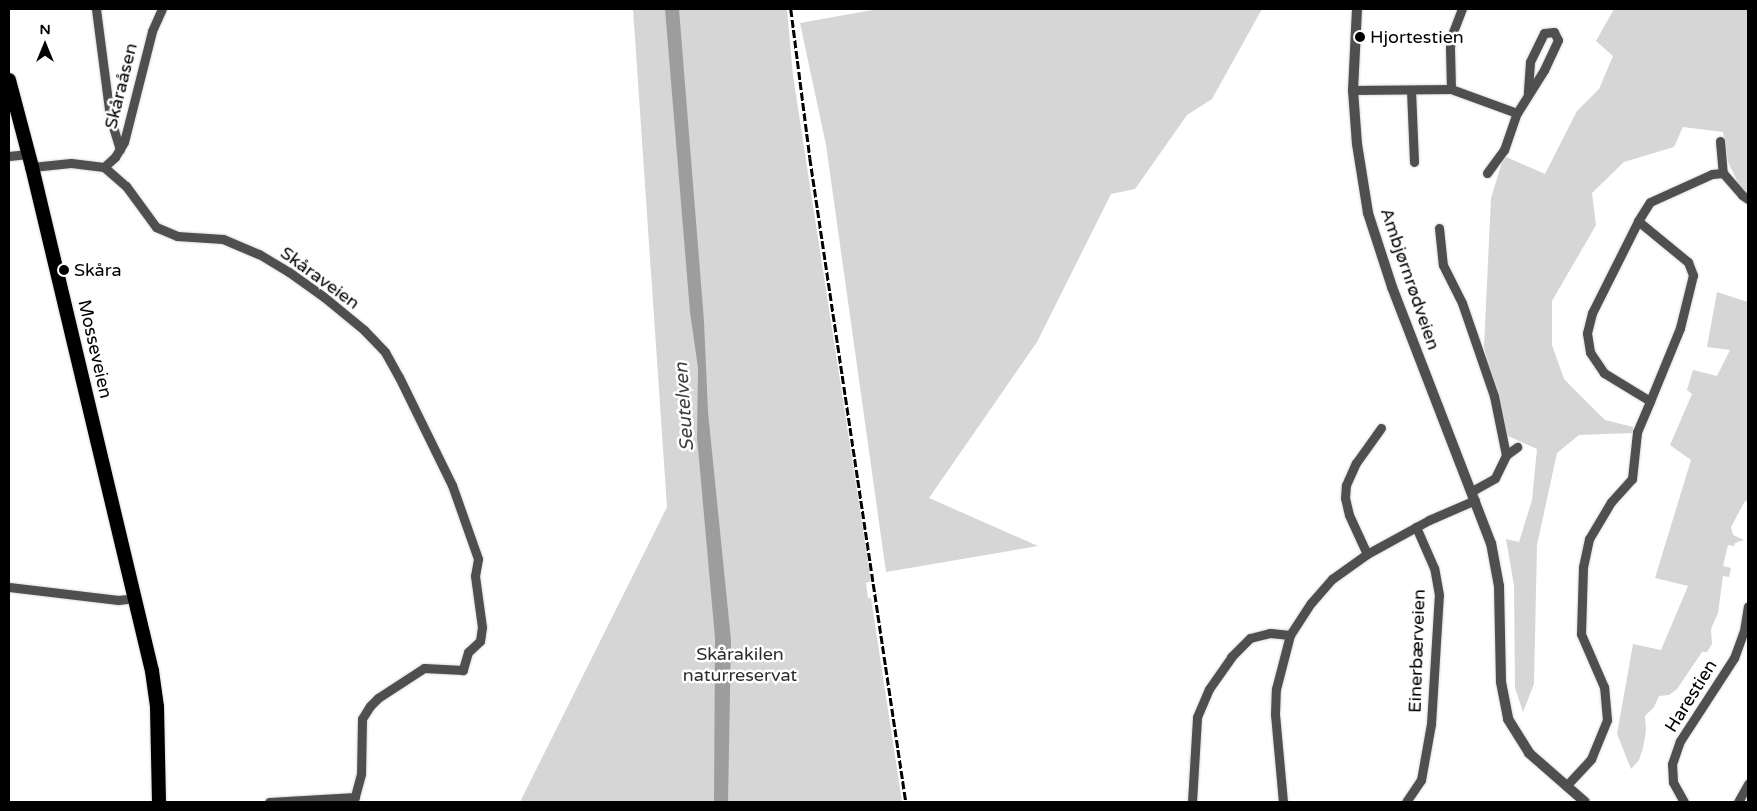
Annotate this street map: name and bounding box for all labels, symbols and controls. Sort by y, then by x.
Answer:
north arrow [20,20,70,70]
text: N [39,21,51,38]
place label: Hjortestien [1370,26,1464,48]
marker: Hjortestien [1354,31,1366,43]
street label: Skåraåsen [100,41,142,131]
street label: Ambjørnrødveien [1376,205,1444,353]
street label: Skåraveien [276,242,364,314]
place label: Skåra [74,259,122,281]
marker: Skåra [58,264,70,276]
street label: Mosseveien [73,298,117,400]
water label: Seutelven [671,362,699,452]
street label: Einerbærveien [1404,589,1430,713]
park label: Skårakilen naturreservat [683,644,797,686]
street label: Harestien [1660,656,1722,736]

